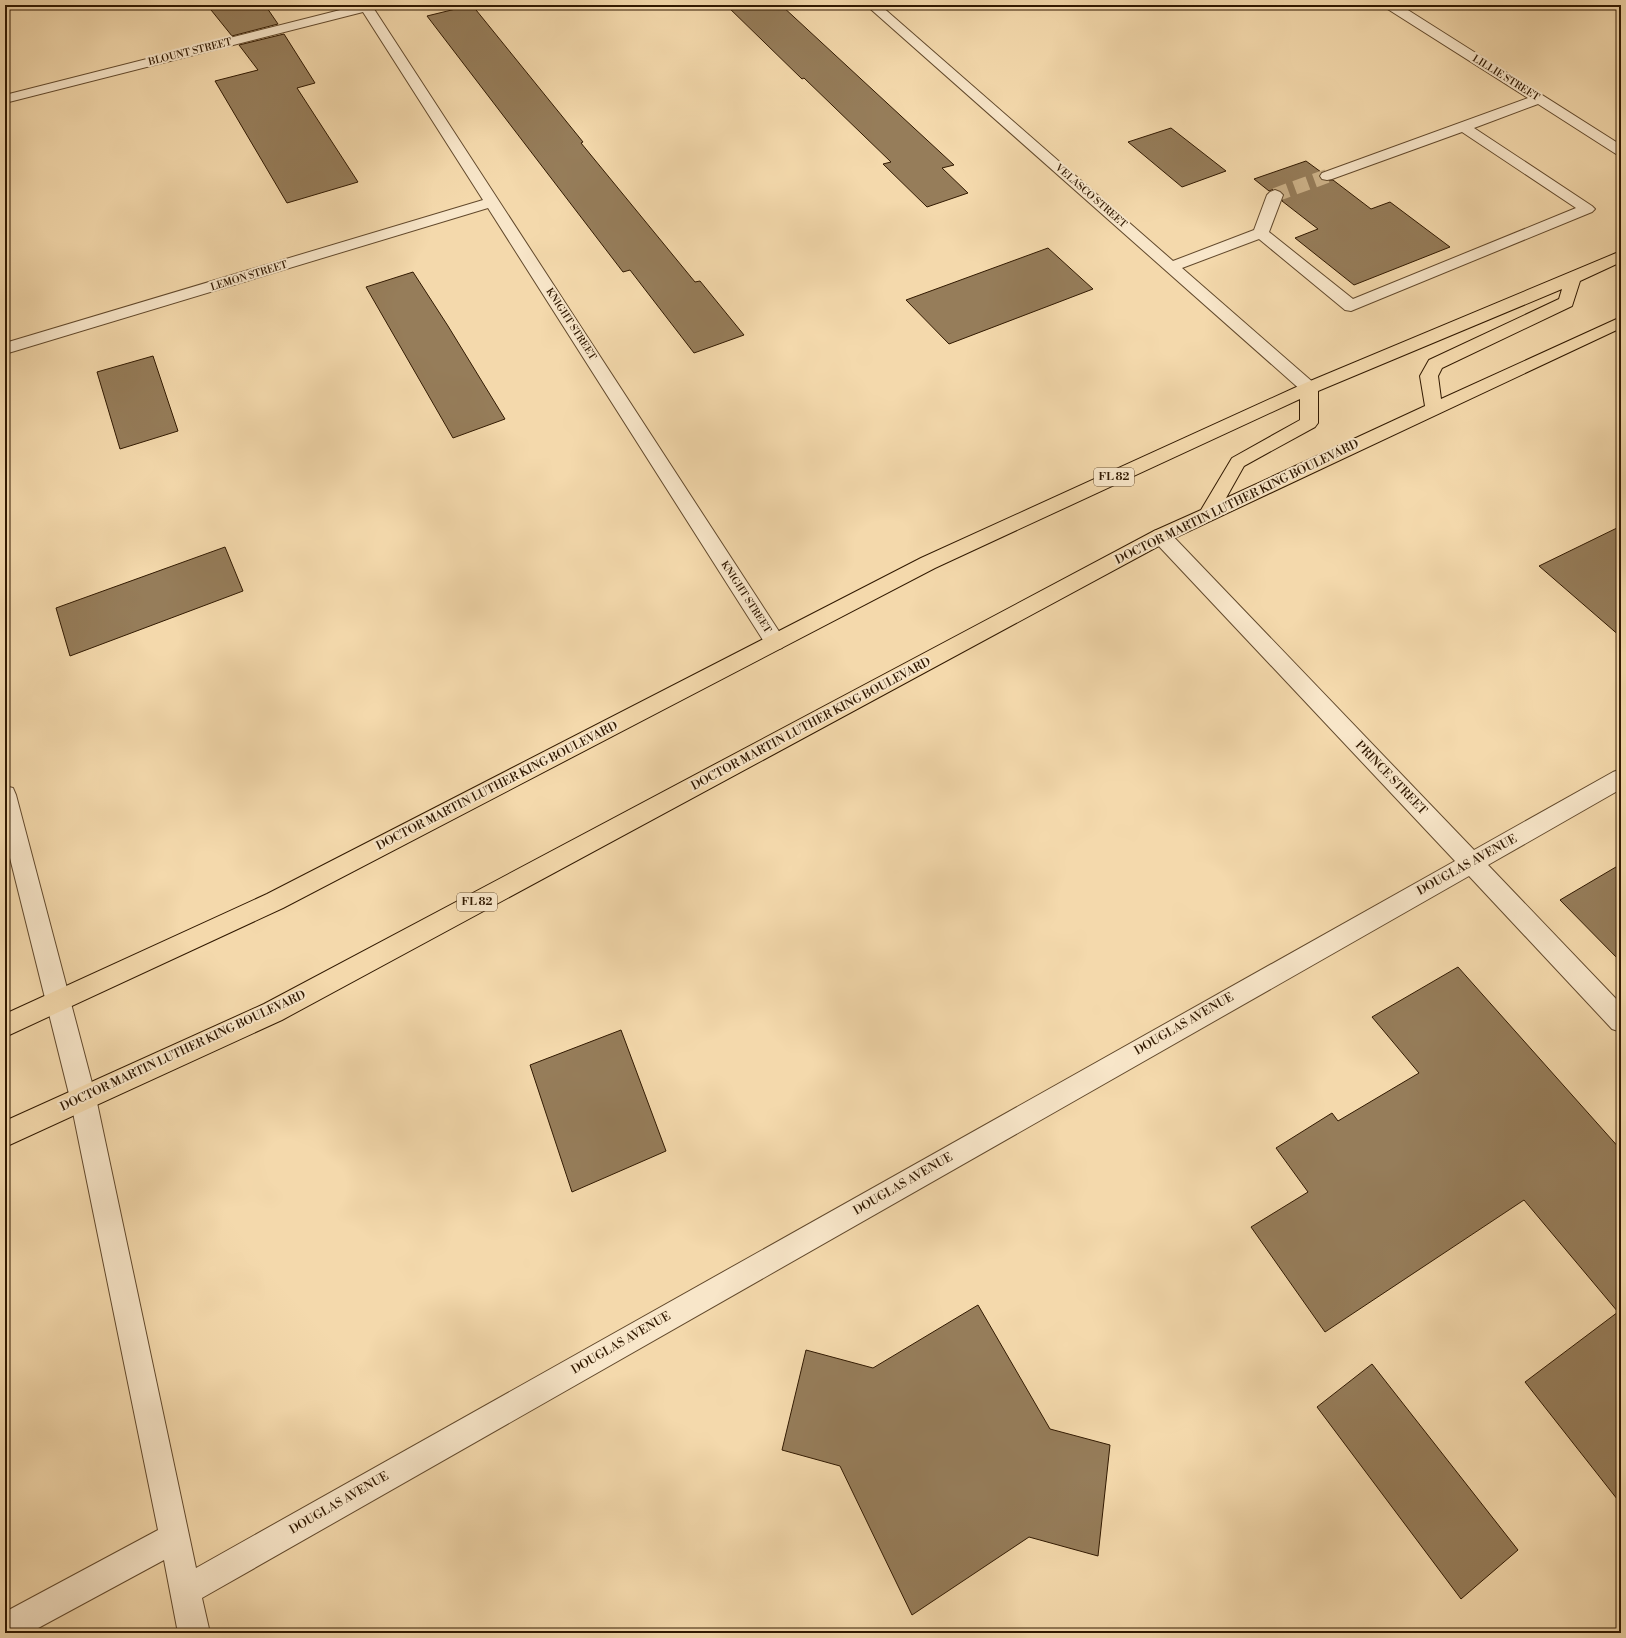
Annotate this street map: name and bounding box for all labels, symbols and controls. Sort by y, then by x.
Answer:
street label: BLOUNT STREET [146,36,233,68]
street label: LILLIE STREET [1470,53,1542,103]
street label: VELASCO STREET [1052,161,1129,230]
street label: LEMON STREET [209,259,289,293]
street label: KNIGHT STREET [543,286,599,362]
street label: DOCTOR MARTIN LUTHER KING BOULEVARD [1113,436,1361,568]
road number: FL 82 [1094,468,1134,486]
street label: KNIGHT STREET [718,559,774,635]
street label: DOCTOR MARTIN LUTHER KING BOULEVARD [689,654,933,794]
street label: DOCTOR MARTIN LUTHER KING BOULEVARD [374,718,620,854]
street label: PRINCE STREET [1352,738,1431,819]
street label: DOUGLAS AVENUE [1414,831,1520,899]
road number: FL 82 [457,893,497,911]
street label: DOCTOR MARTIN LUTHER KING BOULEVARD [58,987,308,1115]
street label: DOUGLAS AVENUE [1132,989,1236,1059]
street label: DOUGLAS AVENUE [851,1149,955,1219]
street label: DOUGLAS AVENUE [569,1308,673,1378]
street label: DOUGLAS AVENUE [287,1468,391,1538]

